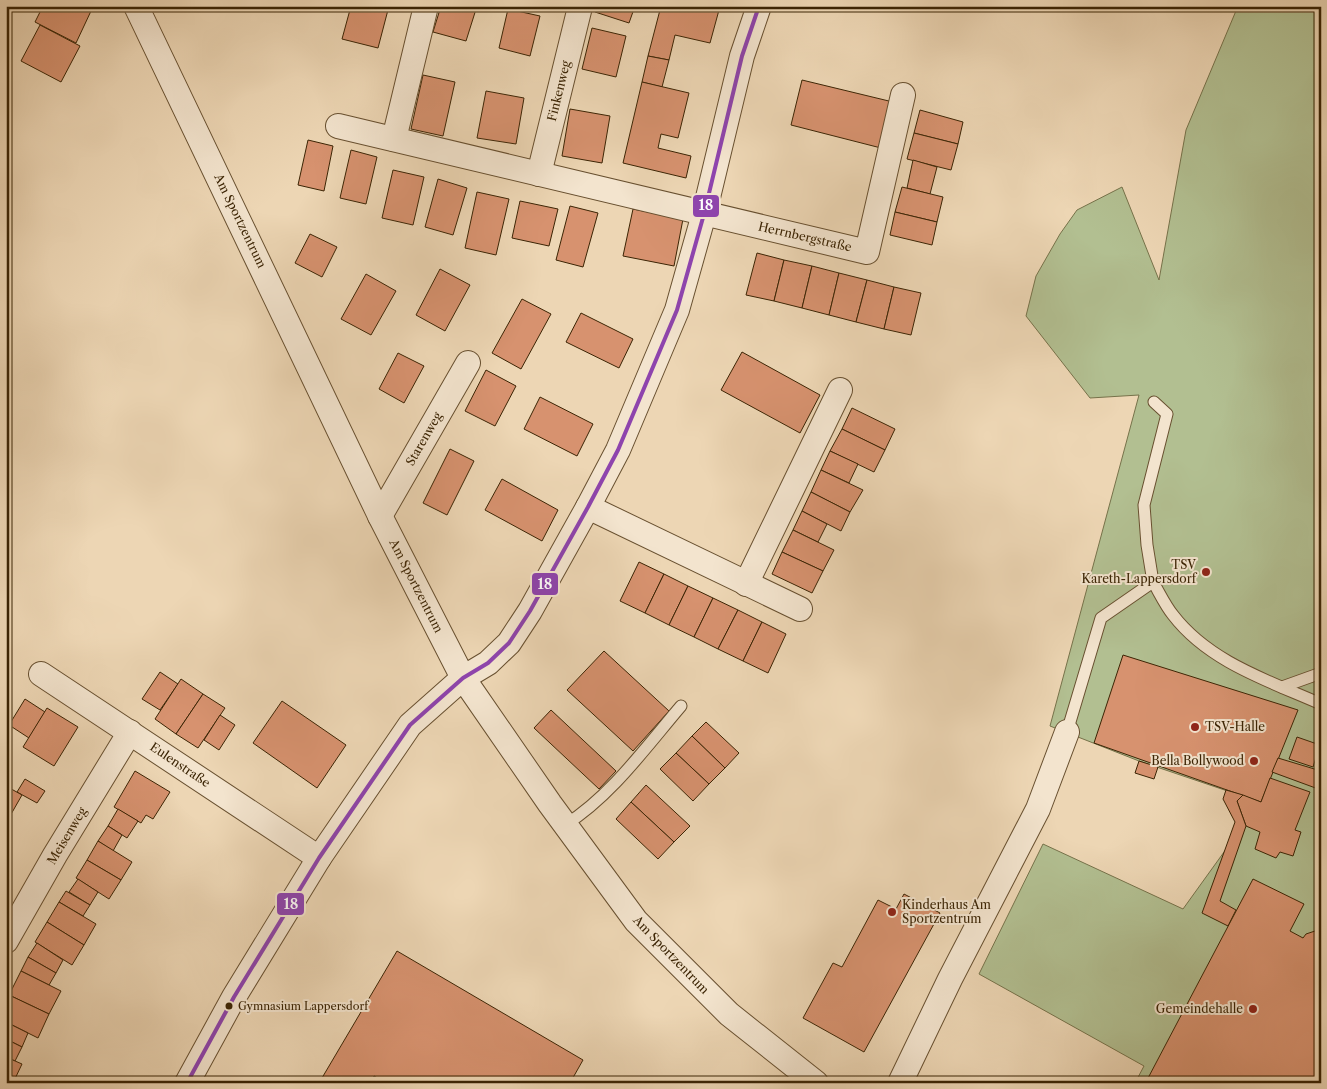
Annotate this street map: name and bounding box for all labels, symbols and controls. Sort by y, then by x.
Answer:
street label: Finkenweg [544,58,573,123]
street label: Am Sportzentrum [211,170,270,270]
line badge: 18 [692,194,720,218]
text: 18 [699,196,713,214]
street label: Herrnbergstraße [757,218,854,255]
street label: Starenweg [402,409,445,468]
street label: Am Sportzentrum [386,536,446,635]
place label: TSV Kareth-Lappersdorf [1082,557,1198,586]
marker: TSV Kareth-Lappersdorf [1200,566,1212,578]
line badge: 18 [531,572,559,596]
text: 18 [538,575,552,593]
place label: TSV-Halle [1205,719,1265,734]
marker: TSV-Halle [1189,721,1201,733]
street label: Eulenstraße [147,739,213,790]
place label: Bella Bollywood [1151,753,1245,768]
marker: Bella Bollywood [1248,755,1260,767]
street label: Meisenweg [44,804,90,867]
line badge: 18 [276,892,305,916]
text: 18 [284,895,298,913]
place label: Kinderhaus Am Sportzentrum [902,897,991,926]
marker: Kinderhaus Am Sportzentrum [886,906,898,918]
street label: Am Sportzentrum [630,912,712,997]
place label: Gymnasium Lappersdorf [238,999,370,1013]
marker: Gymnasium Lappersdorf [224,1001,234,1011]
place label: Gemeindehalle [1156,1001,1243,1016]
marker: Gemeindehalle [1247,1003,1259,1015]

